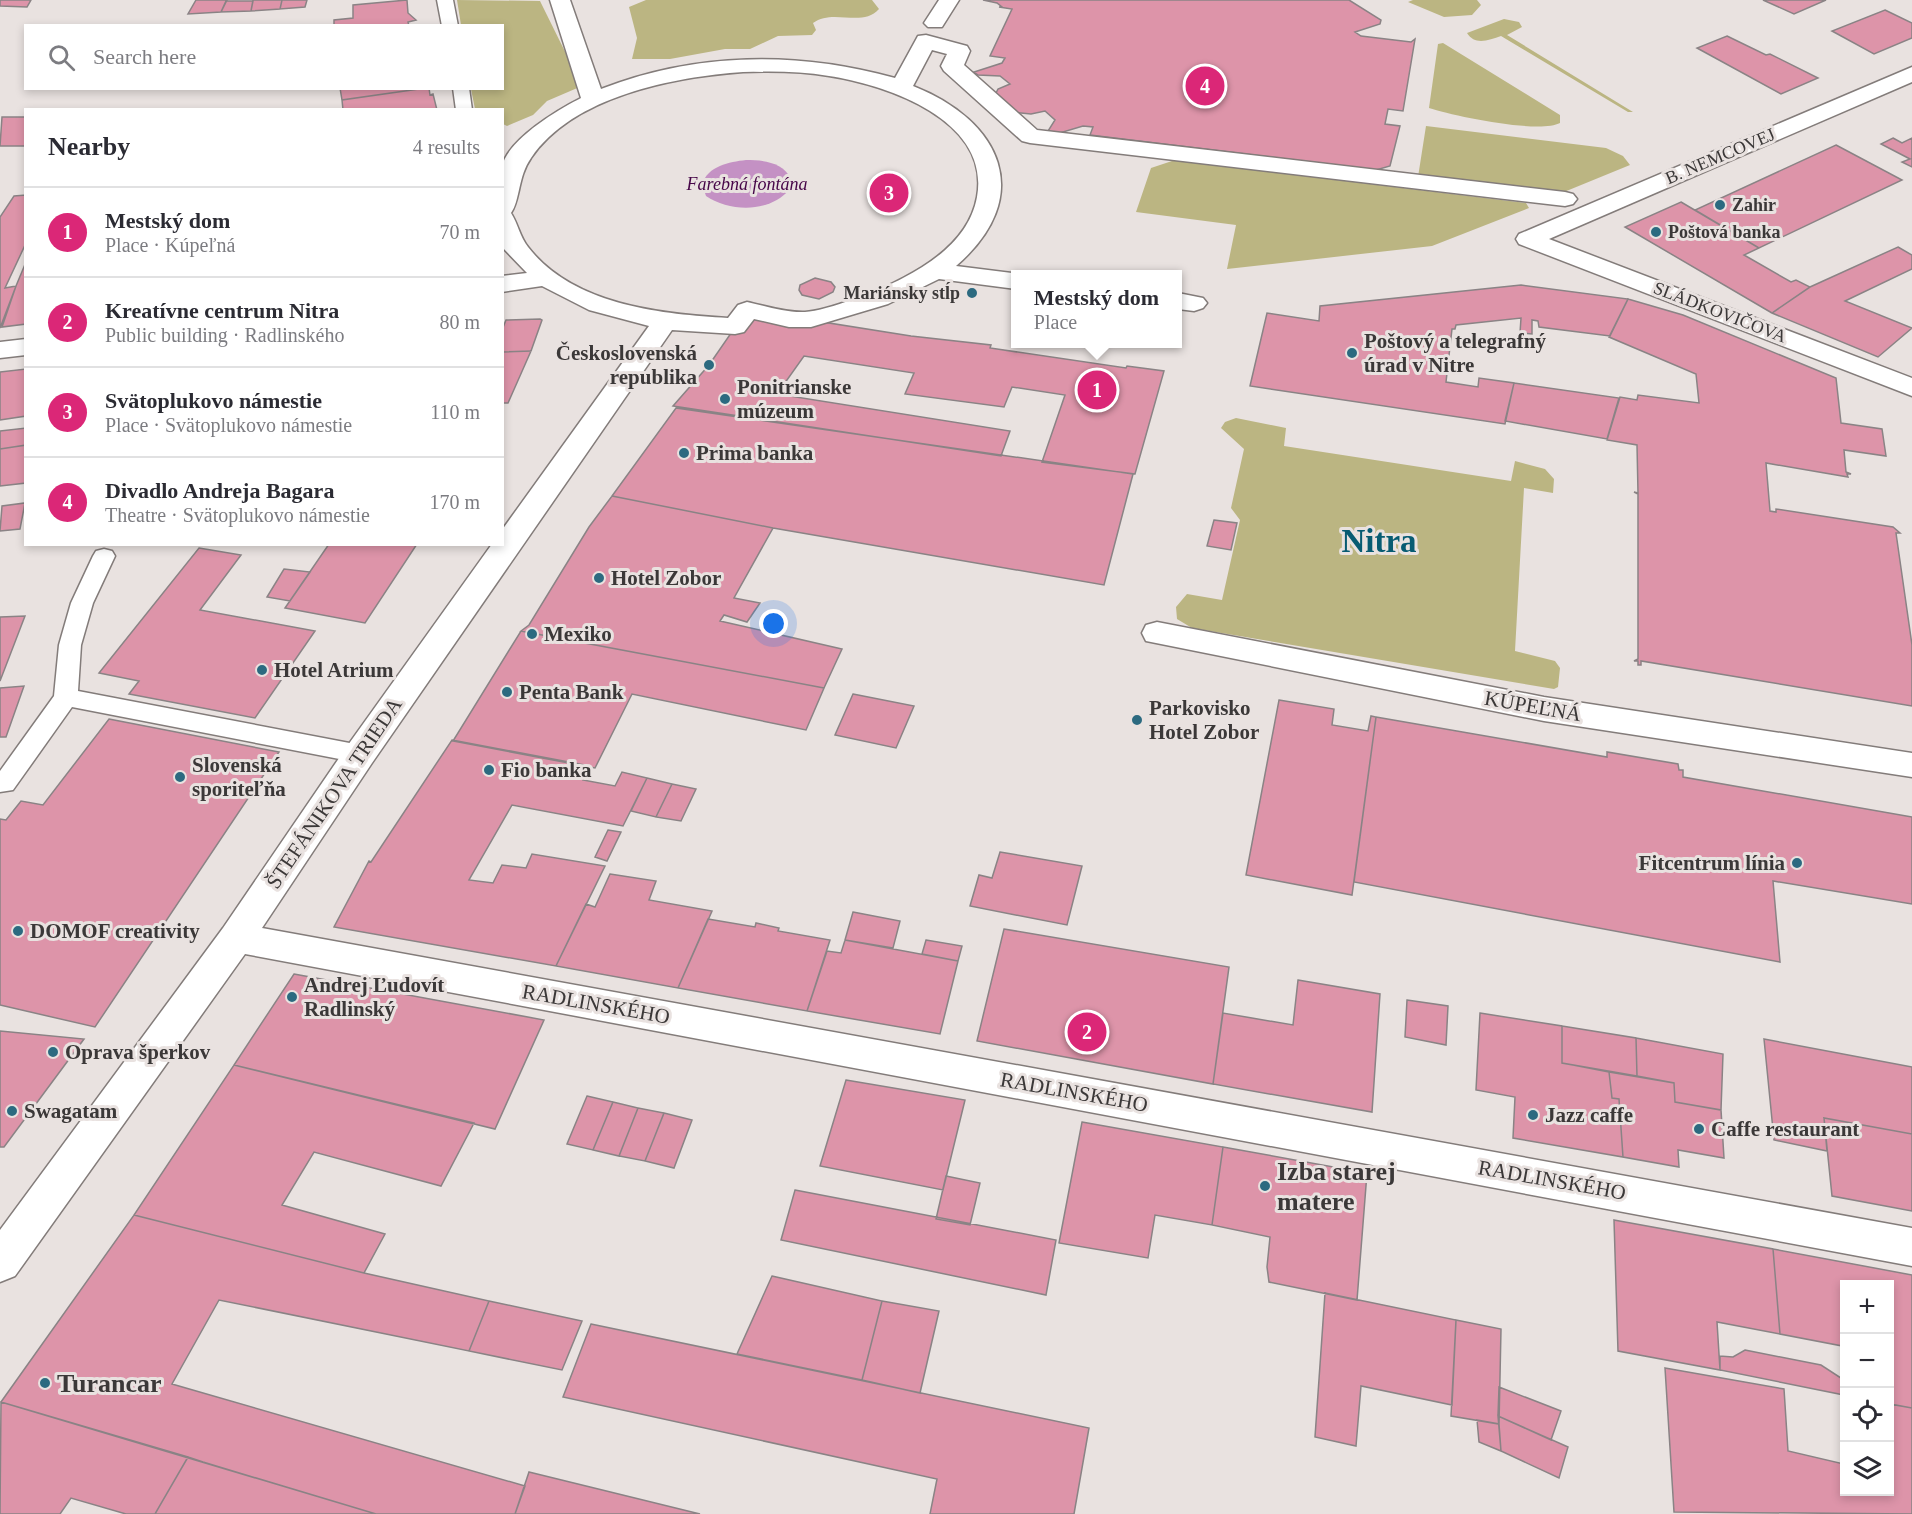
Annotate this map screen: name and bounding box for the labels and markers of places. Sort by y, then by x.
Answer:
pin: 4 [1186,64,1224,109]
pin: 3 [870,170,908,216]
place label: Zahir [1732,195,1776,215]
marker: Zahir [1713,198,1727,212]
place label: Poštová banka [1668,222,1781,242]
marker: Poštová banka [1649,225,1663,239]
place label: Mariánsky stĺp [843,282,960,303]
marker: Mariánsky stĺp [965,286,979,300]
place label: Poštový a telegrafný úrad v Nitre [1364,329,1546,377]
place label: Československá republika [556,341,697,389]
marker: Poštový a telegrafný úrad v Nitre [1345,346,1359,360]
marker: Československá republika [702,358,716,372]
pin: 1 [1078,368,1116,412]
place label: Ponitrianske múzeum [737,375,851,423]
marker: Ponitrianske múzeum [718,392,732,406]
place label: Prima banka [696,441,814,465]
marker: Prima banka [677,446,691,460]
place label: Hotel Zobor [611,566,721,590]
marker: Hotel Zobor [592,571,606,585]
place label: Mexiko [544,622,612,646]
marker: Mexiko [525,627,539,641]
place label: Hotel Atrium [274,658,394,682]
marker: Hotel Atrium [255,663,269,677]
place label: Penta Bank [519,680,624,704]
marker: Penta Bank [500,685,514,699]
place label: Parkovisko Hotel Zobor [1149,696,1259,744]
marker: Parkovisko Hotel Zobor [1130,713,1144,727]
place label: Slovenská sporiteľňa [192,753,286,801]
place label: Fio banka [501,758,592,782]
marker: Fio banka [482,763,496,777]
marker: Slovenská sporiteľňa [173,770,187,784]
place label: Fitcentrum línia [1639,851,1785,875]
marker: Fitcentrum línia [1790,856,1804,870]
place label: DOMOF creativity [30,919,200,943]
marker: DOMOF creativity [11,924,25,938]
place label: Andrej Ľudovít Radlinský [304,973,444,1021]
marker: Andrej Ľudovít Radlinský [285,990,299,1004]
pin: 2 [1068,1010,1106,1054]
place label: Oprava šperkov [65,1040,211,1064]
marker: Oprava šperkov [46,1045,60,1059]
place label: Swagatam [24,1099,118,1123]
place label: Jazz caffe [1545,1103,1633,1127]
marker: Swagatam [5,1104,19,1118]
marker: Jazz caffe [1526,1108,1540,1122]
place label: Caffe restaurant [1711,1117,1859,1141]
marker: Caffe restaurant [1692,1122,1706,1136]
place label: Izba starej matere [1277,1157,1396,1216]
marker: Izba starej matere [1258,1179,1272,1193]
place label: Turancar [57,1369,162,1398]
marker: Turancar [38,1376,52,1390]

